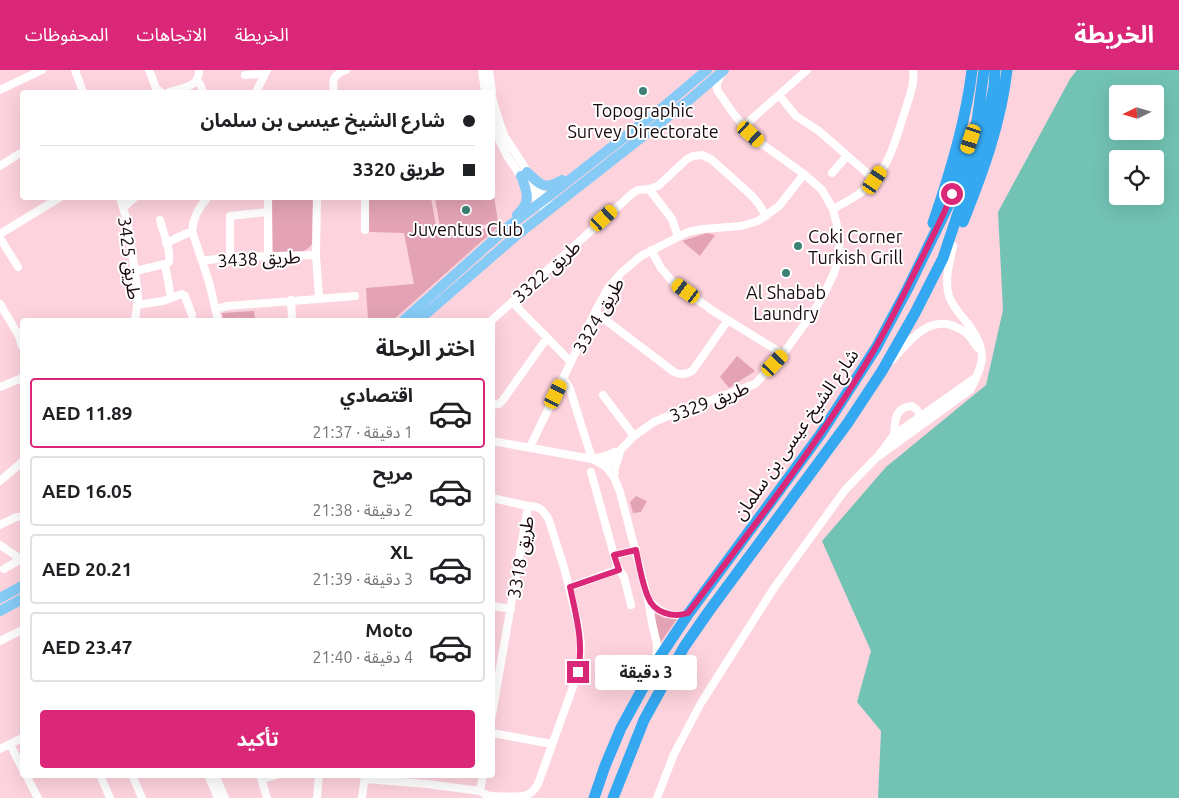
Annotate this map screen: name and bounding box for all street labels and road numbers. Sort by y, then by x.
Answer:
street label: طريق 3425 [113,215,145,301]
street label: طريق 3322 [508,236,585,308]
street label: طريق 3438 [217,246,301,272]
street label: طريق 3324 [568,274,629,357]
street label: شارع الشيخ عيسى بن سلمان [728,345,866,526]
street label: طريق 3329 [666,377,752,427]
street label: طريق 3318 [503,514,539,600]

